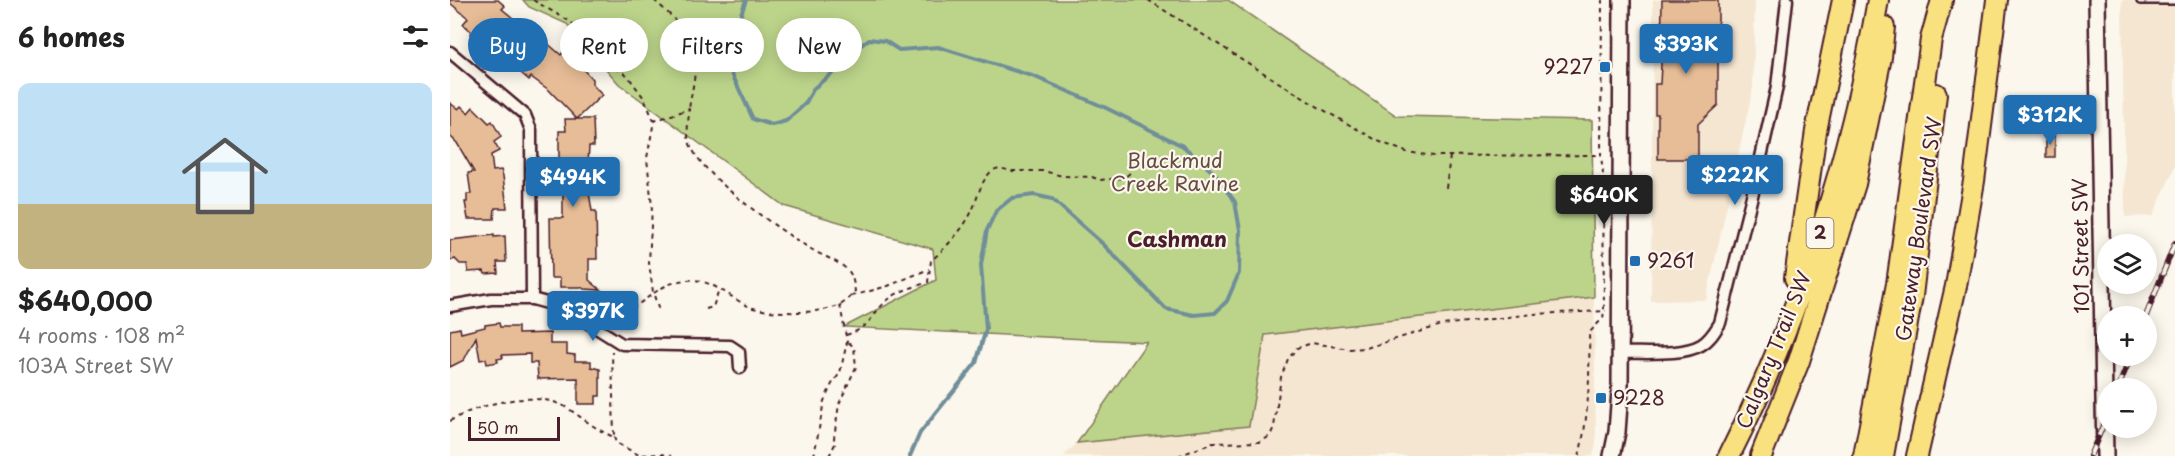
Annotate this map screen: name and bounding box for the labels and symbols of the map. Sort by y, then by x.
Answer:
pin: $393K [1644,24,1728,75]
place label: 9227 [1544,51,1593,81]
marker: 9227 [1598,60,1612,74]
pin: $312K [2008,95,2092,146]
street label: Gateway Boulevard SW [1887,114,1949,343]
park label: Blackmud Creek Ravine [1111,145,1239,198]
pin: $222K [1693,155,1777,206]
pin: $494K [531,157,615,208]
pin: $640K [1562,175,1646,226]
street label: 101 Street SW [2064,178,2096,314]
road number: 2 [1806,218,1834,248]
district label: Cashman [1127,222,1227,254]
place label: 9261 [1647,245,1694,275]
marker: 9261 [1628,254,1642,268]
street label: Calgary Trail SW [1728,266,1819,433]
pin: $397K [551,291,635,342]
place label: 9228 [1613,382,1665,412]
marker: 9228 [1594,391,1608,405]
scale bar [468,414,560,442]

